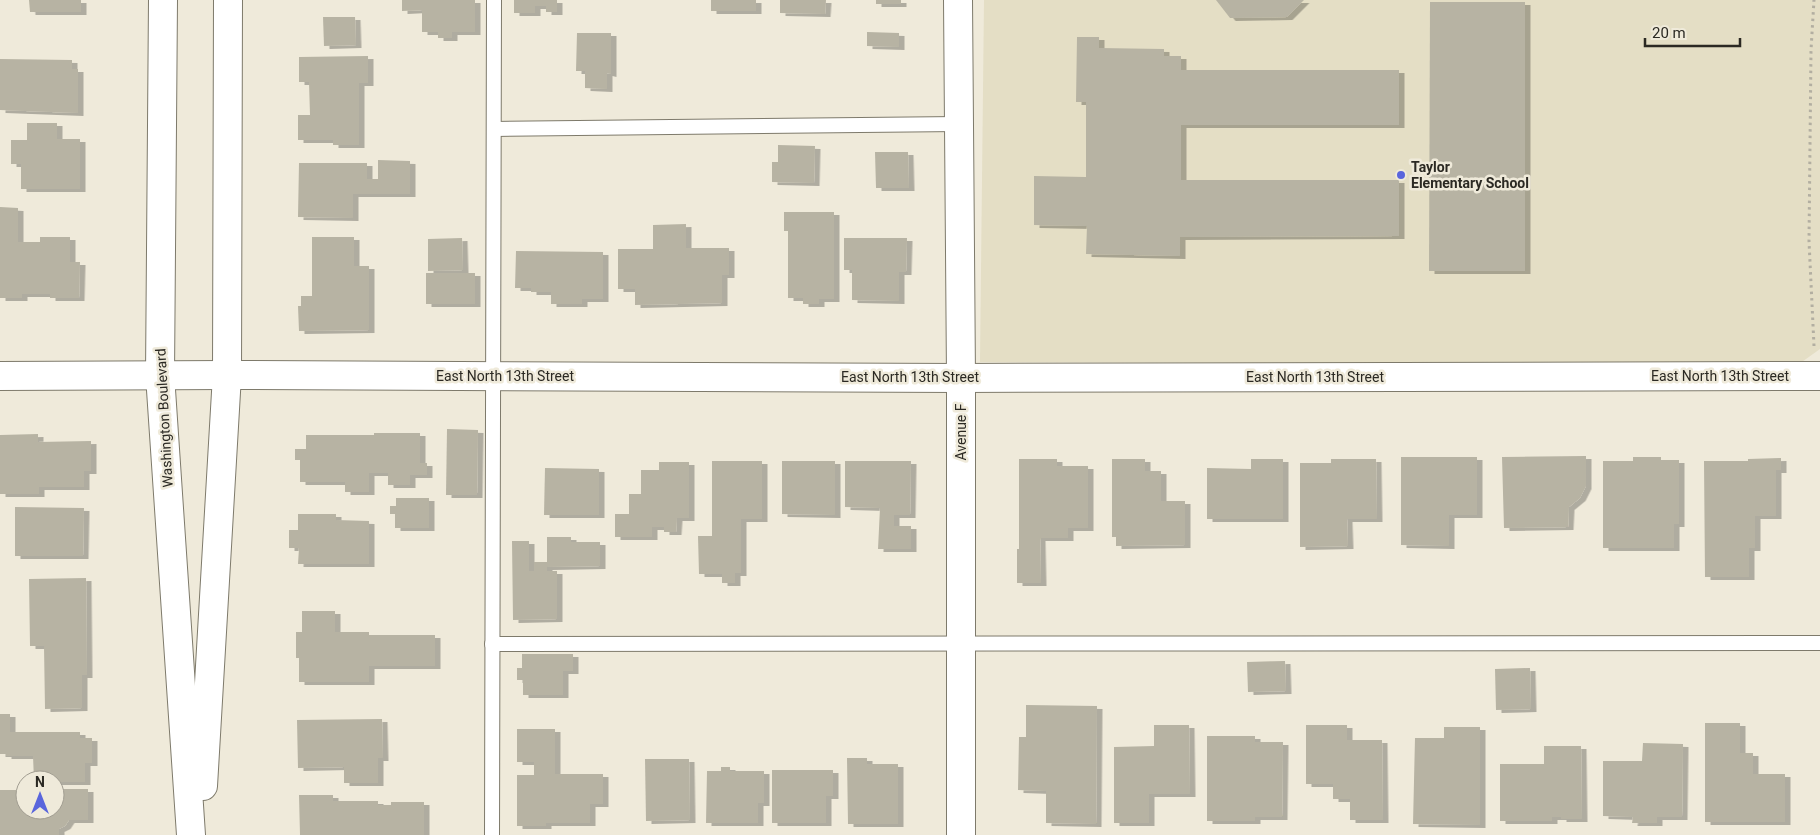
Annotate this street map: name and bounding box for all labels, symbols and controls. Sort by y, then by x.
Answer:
scale bar [1645,15,1740,47]
text: 20 m [1652,24,1686,42]
place label: Taylor Elementary School [1411,159,1529,191]
marker: Taylor Elementary School [1395,169,1407,181]
street label: Washington Boulevard [152,348,176,488]
street label: East North 13th Street [436,368,574,384]
street label: East North 13th Street [1651,368,1789,384]
street label: East North 13th Street [841,369,979,385]
street label: East North 13th Street [1246,369,1384,385]
street label: Avenue F [953,403,969,461]
north arrow [15,770,65,820]
text: N [35,774,45,790]

